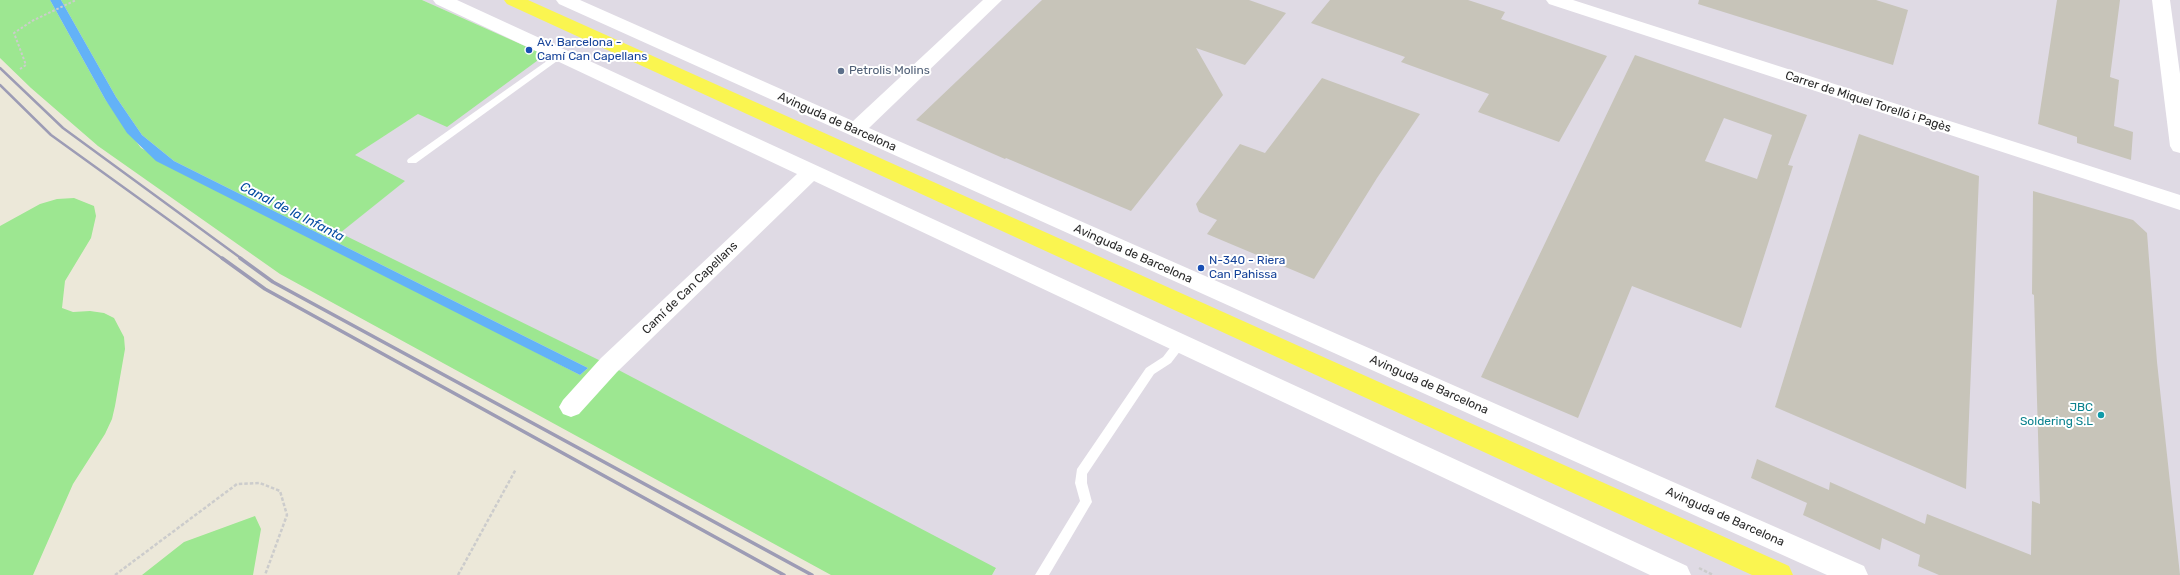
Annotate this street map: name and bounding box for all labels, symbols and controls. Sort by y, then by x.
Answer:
place label: Av. Barcelona - Camí Can Capellans [537,36,647,64]
marker: Av. Barcelona - Camí Can Capellans [524,45,534,55]
place label: Petrolis Molins [849,64,930,78]
marker: Petrolis Molins [836,66,846,76]
street label: Carrer de Miquel Torelló i Pagès [1783,68,1953,136]
street label: Avinguda de Barcelona [775,89,899,155]
water label: Canal de la Infanta [237,179,347,245]
street label: Avinguda de Barcelona [1071,221,1195,287]
street label: Camí de Can Capellans [639,239,741,337]
place label: N-340 - Riera Can Pahissa [1209,254,1285,282]
marker: N-340 - Riera Can Pahissa [1196,263,1206,273]
street label: Avinguda de Barcelona [1367,352,1491,418]
place label: JBC Soldering S.L [2020,401,2093,429]
marker: JBC Soldering S.L [2096,410,2106,420]
street label: Avinguda de Barcelona [1663,484,1787,550]

